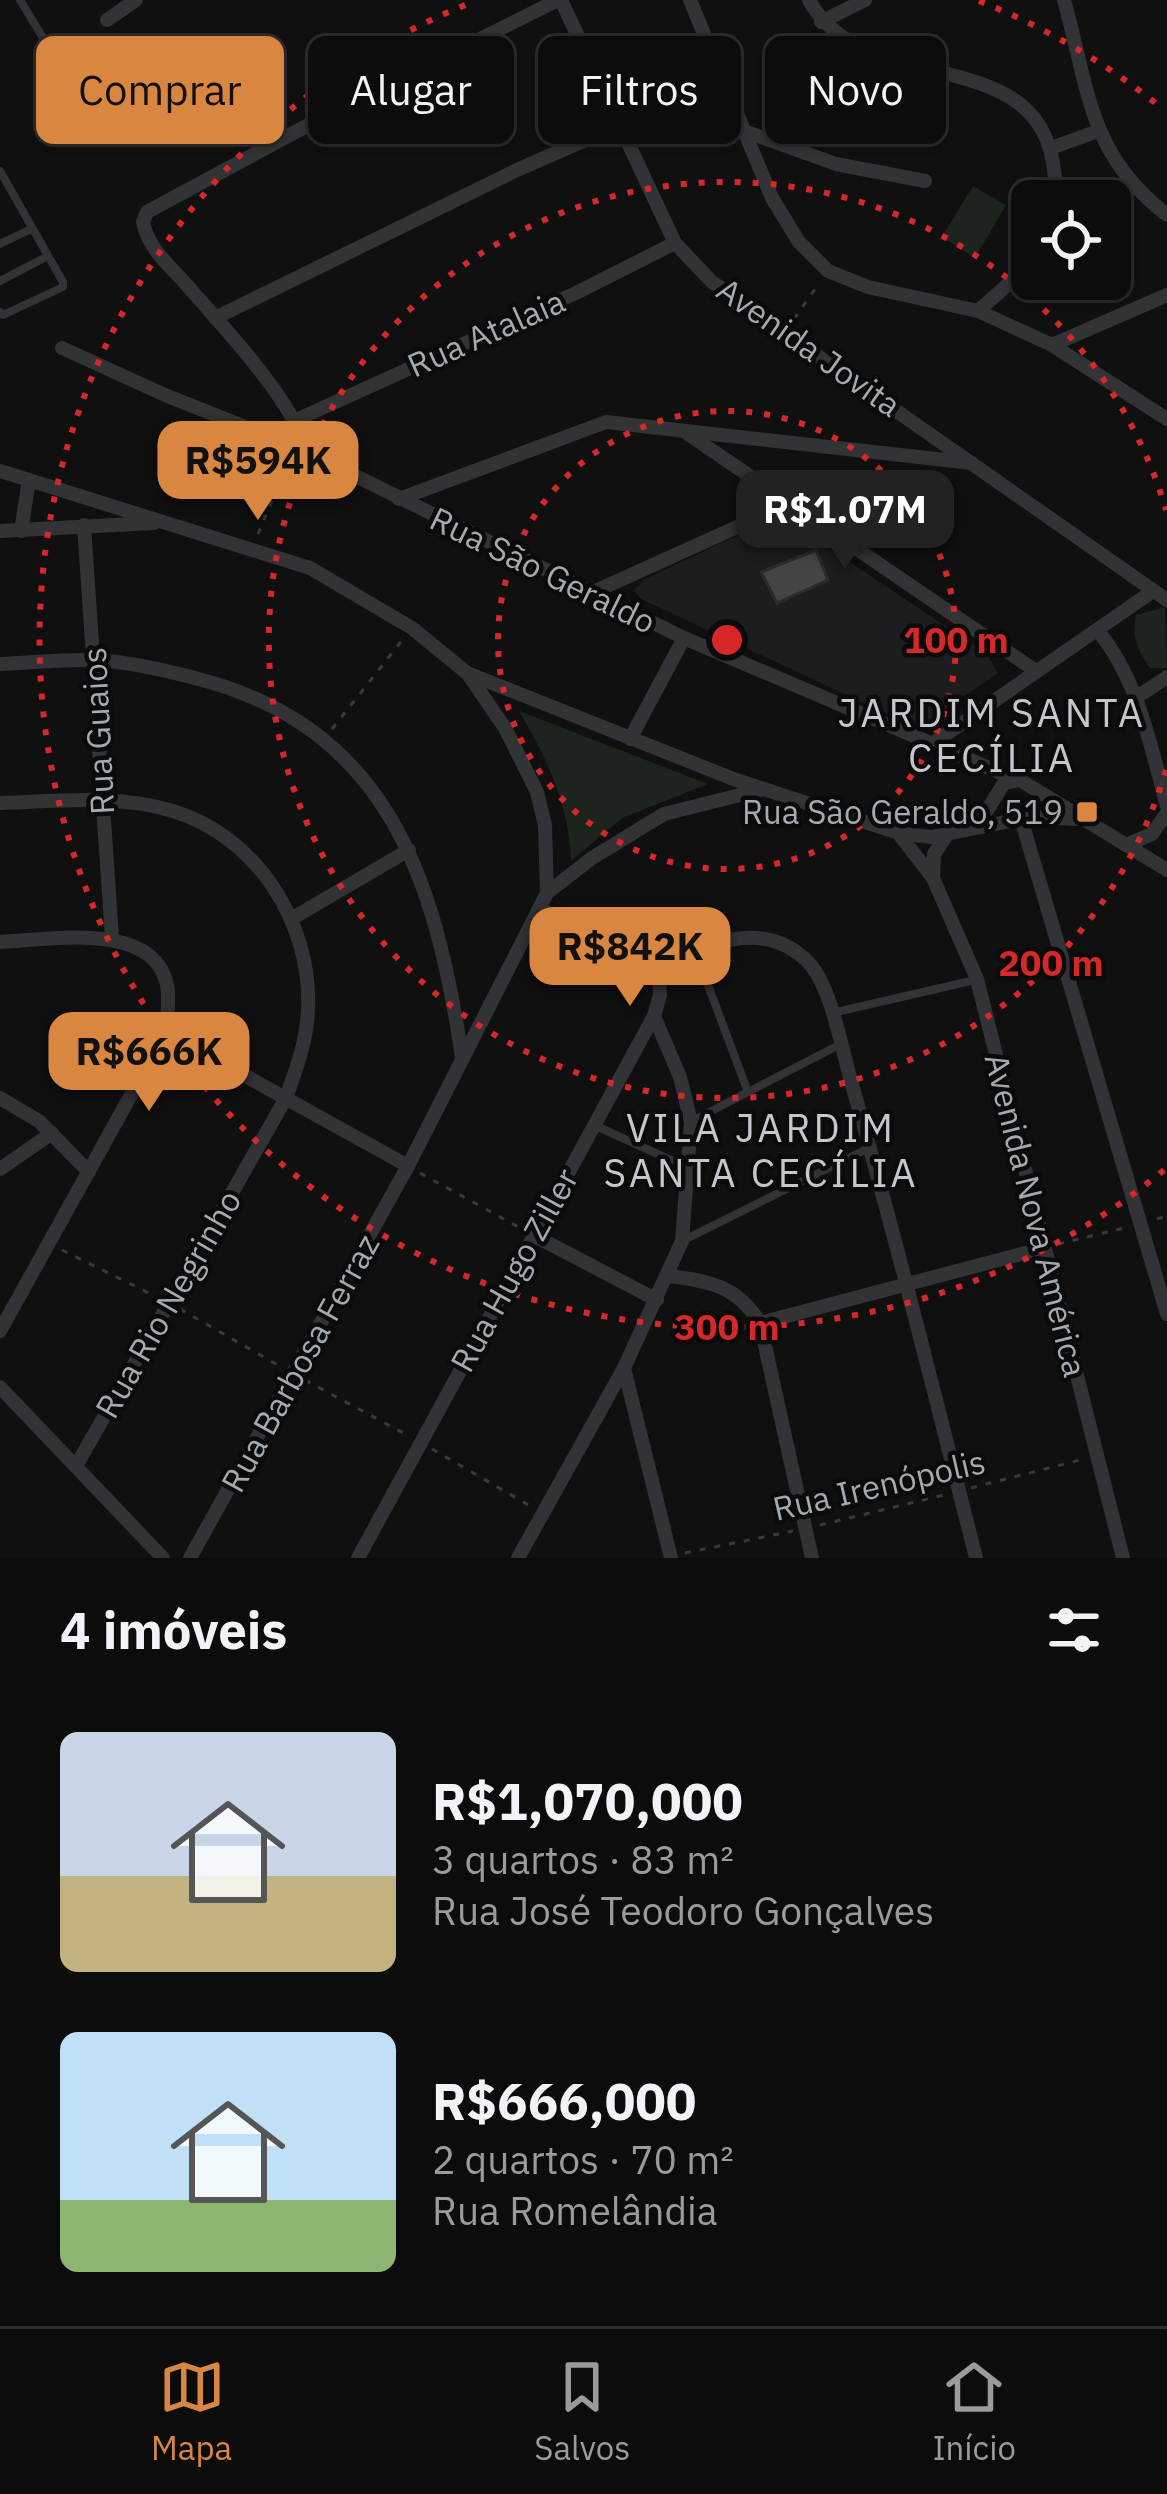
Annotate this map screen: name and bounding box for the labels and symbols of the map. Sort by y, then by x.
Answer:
street label: Avenida Jovita [709,267,910,426]
street label: Rua Atalaia [400,279,571,386]
pin: R$594K [160,421,356,523]
pin: R$1.07M [734,470,956,572]
street label: Rua São Geraldo [423,496,663,643]
text: 100 m [903,616,1009,663]
centre of rings [706,619,748,661]
street label: Rua Guaios [72,646,123,816]
district label: JARDIM SANTA CECÍLIA [838,687,1146,783]
place label: Rua São Geraldo, 519 [742,790,1063,833]
marker: Rua São Geraldo, 519 [1074,799,1100,825]
pin: R$842K [532,907,728,1009]
text: 200 m [998,939,1104,986]
pin: R$666K [51,1012,247,1114]
street label: Avenida Nova América [976,1049,1097,1381]
district label: VILA JARDIM SANTA CECÍLIA [603,1102,919,1198]
street label: Rua Hugo Ziller [440,1160,587,1379]
street label: Rua Rio Negrinho [85,1182,250,1425]
street label: Rua Barbosa Ferraz [211,1226,388,1499]
text: 300 m [674,1303,780,1350]
street label: Rua Irenópolis [768,1439,989,1530]

